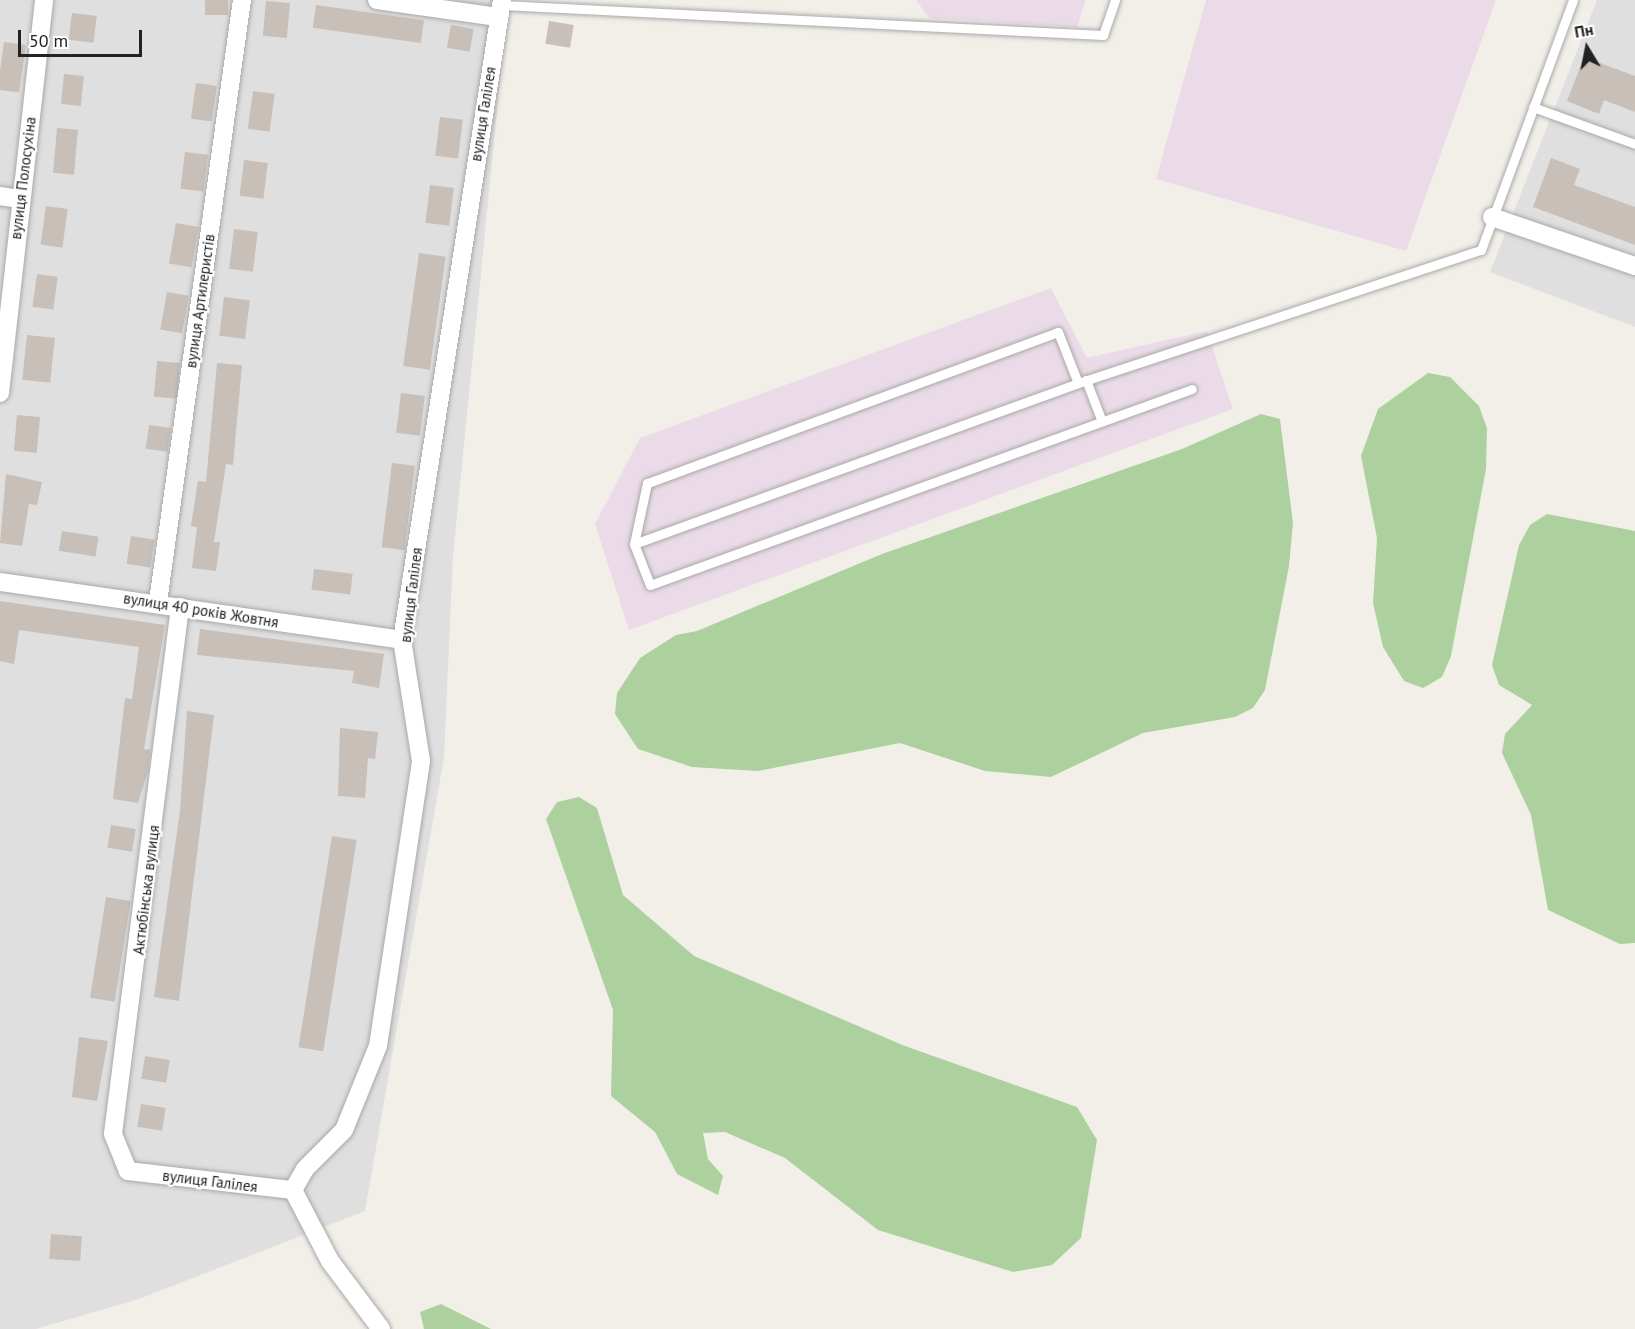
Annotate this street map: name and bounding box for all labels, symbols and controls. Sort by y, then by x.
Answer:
scale bar [21,18,146,56]
north arrow [1557,18,1617,78]
text: Пн [1573,19,1595,42]
text: 50 m [29,29,68,52]
street label: вулиця Галілея [467,65,499,163]
street label: вулиця Полосухіна [7,116,39,240]
street label: вулиця Артилеристів [182,233,218,369]
street label: вулиця Галілея [396,546,426,644]
street label: вулиця 40 років Жовтня [122,589,280,631]
street label: Актюбінська вулиця [129,824,163,956]
street label: вулиця Галілея [161,1166,259,1196]

